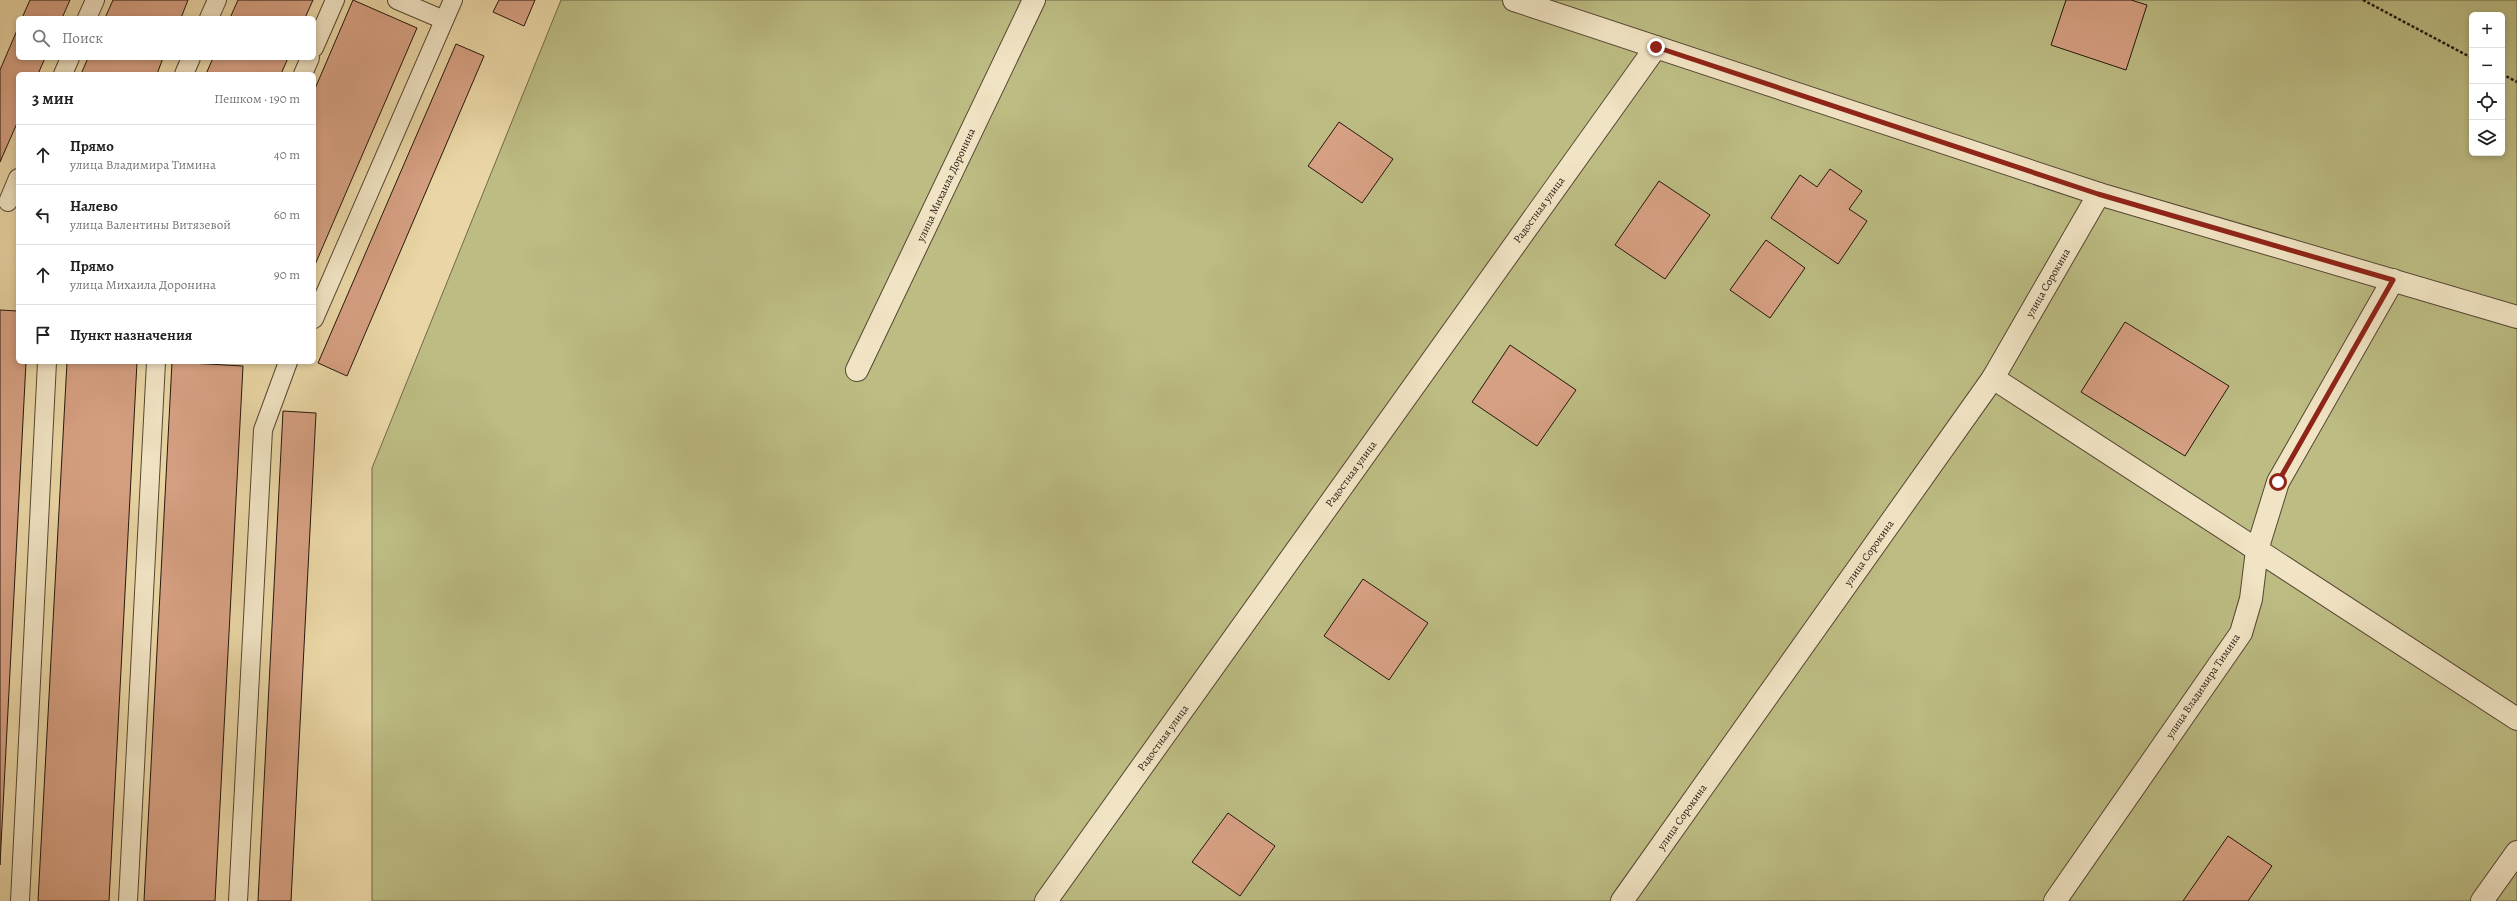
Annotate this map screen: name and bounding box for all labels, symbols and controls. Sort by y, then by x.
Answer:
map controls [2469,12,2505,156]
button: + [2469,12,2505,48]
search box [16,16,316,60]
icon: search [30,27,52,49]
text: Поиск [62,28,103,48]
route end [1647,38,1665,56]
button: − [2469,48,2505,84]
button: locate [2469,84,2505,120]
text: 3 мин [32,87,74,110]
text: Пешком · 190 m [214,90,300,107]
button: layers [2469,120,2505,156]
street label: улица Михаила Доронина [913,125,979,245]
text: Прямо [70,136,114,156]
icon: ahead [32,144,54,166]
text: 40 m [274,146,300,163]
text: улица Владимира Тимина [70,156,216,173]
street label: Радостная улица [1510,173,1569,246]
text: Налево [70,196,118,216]
icon: left [32,204,54,226]
text: 60 m [274,206,300,223]
text: улица Валентины Витязевой [70,216,231,233]
street label: улица Сорокина [2022,245,2074,321]
text: Прямо [70,256,114,276]
icon: ahead [32,264,54,286]
text: 90 m [274,266,300,283]
text: улица Михаила Доронина [70,276,216,293]
icon: arrive [32,324,54,346]
text: Пункт назначения [70,325,192,345]
street label: Радостная улица [1322,437,1381,510]
route start [2269,473,2287,491]
street label: улица Сорокина [1840,516,1898,590]
street label: улица Владимира Тимина [2162,630,2244,742]
street label: Радостная улица [1134,701,1193,774]
street label: улица Сорокина [1653,780,1711,854]

